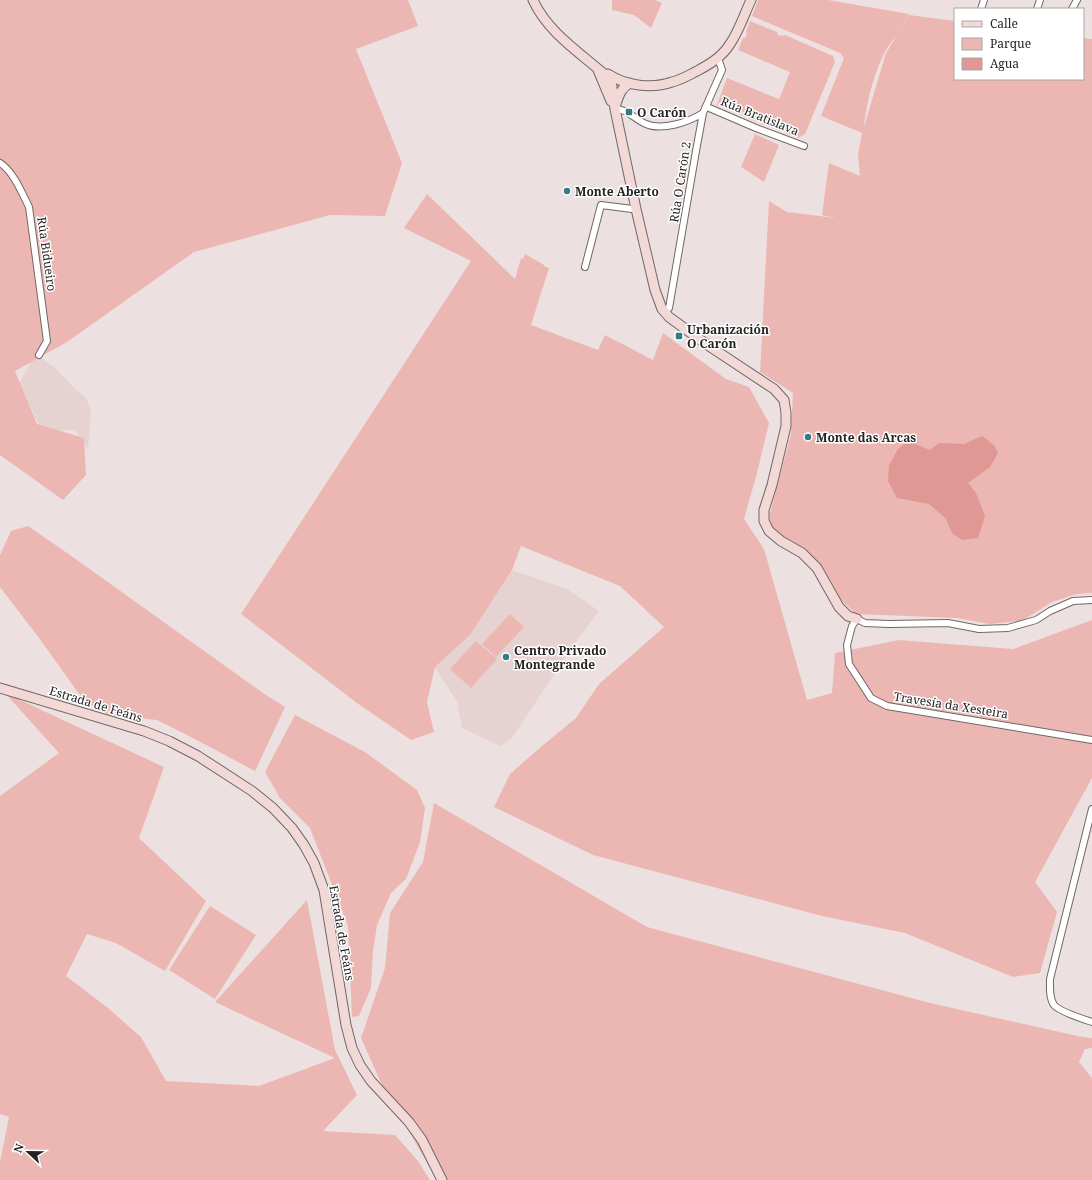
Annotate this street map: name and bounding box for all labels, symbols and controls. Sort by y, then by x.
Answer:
legend [954,8,1084,80]
text: Calle [990,15,1018,32]
text: Parque [990,35,1031,52]
text: Agua [990,55,1019,72]
street label: Rúa Bratislava [718,93,802,140]
place label: O Carón [637,104,686,121]
marker: O Carón [624,107,634,117]
street label: Rúa O Carón 2 [665,140,695,224]
place label: Monte Aberto [575,183,659,200]
marker: Monte Aberto [562,186,572,196]
street label: Rúa Bidueiro [33,216,61,292]
place label: Urbanización O Carón [687,321,769,352]
marker: Urbanización O Carón [674,331,684,341]
place label: Monte das Arcas [816,429,916,446]
marker: Monte das Arcas [803,432,813,442]
place label: Centro Privado Montegrande [514,642,606,673]
marker: Centro Privado Montegrande [501,652,511,662]
street label: Estrada de Feáns [47,682,145,726]
street label: Travesía da Xesteira [893,688,1010,722]
street label: Estrada de Feáns [325,884,359,982]
north arrow [8,1132,48,1172]
text: N [10,1141,27,1155]

